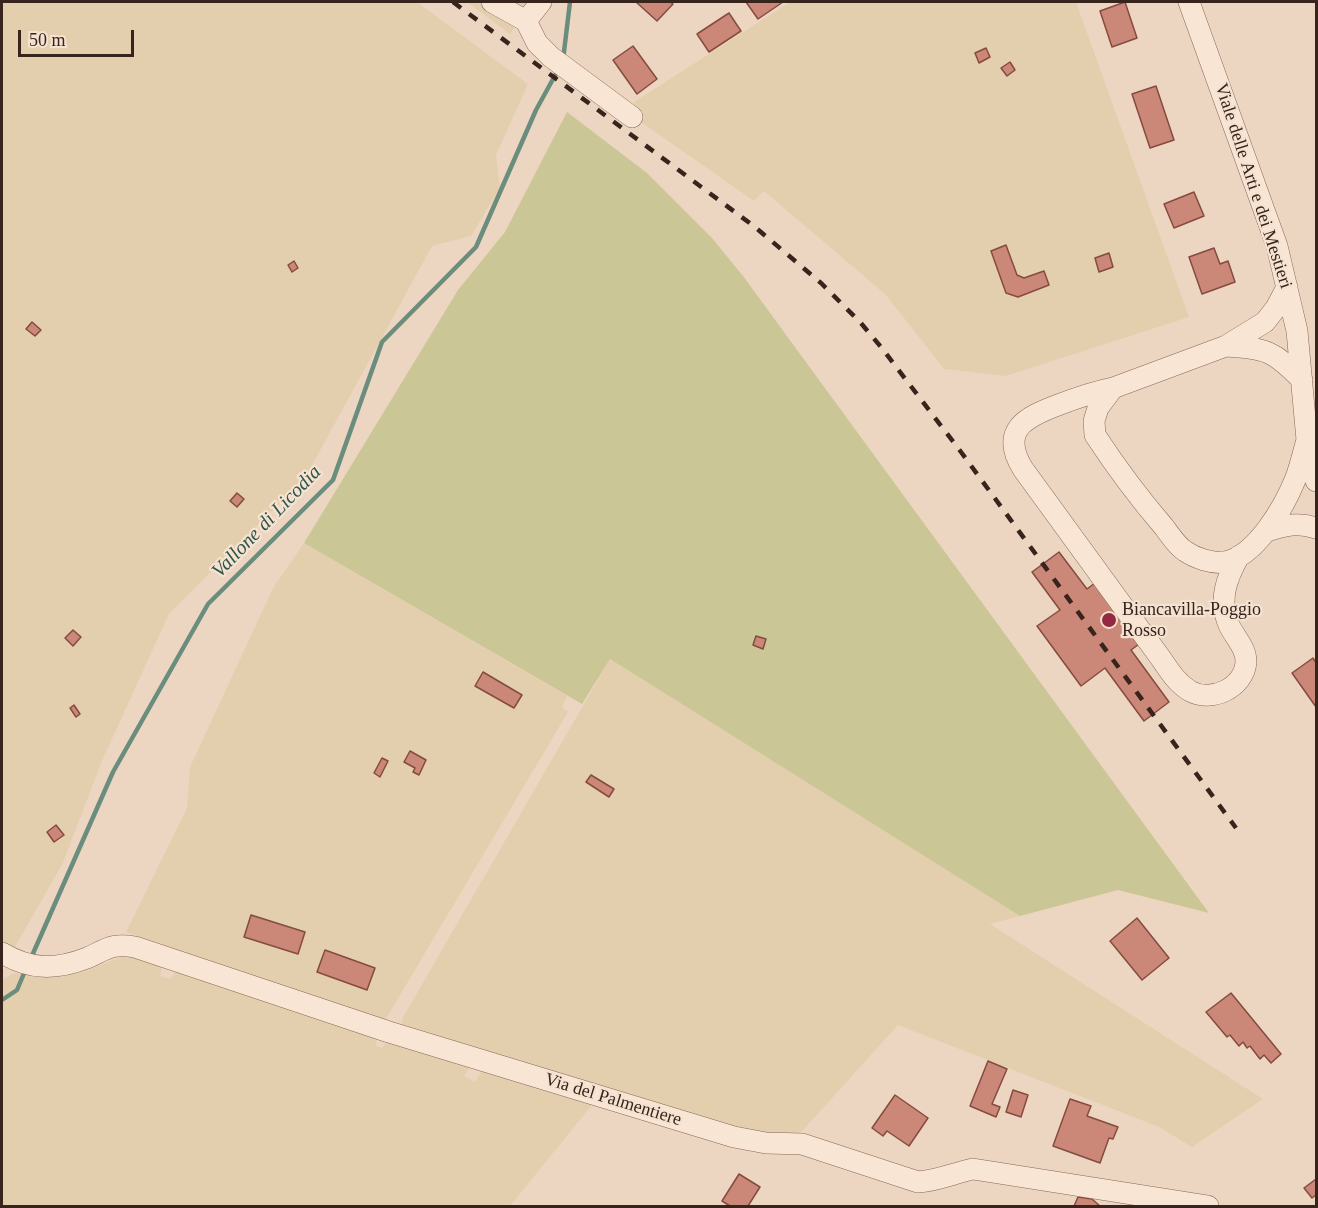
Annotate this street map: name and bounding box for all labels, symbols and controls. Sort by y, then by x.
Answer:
scale bar [21,18,136,56]
text: 50 m [29,30,66,50]
street label: Viale delle Arti e dei Mestieri [1210,81,1296,291]
water label: Vallone di Licodia [207,461,327,583]
place label: Biancavilla-Poggio Rosso [1122,599,1261,642]
marker: Biancavilla-Poggio Rosso [1100,611,1118,629]
street label: Via del Palmentiere [542,1069,684,1131]

